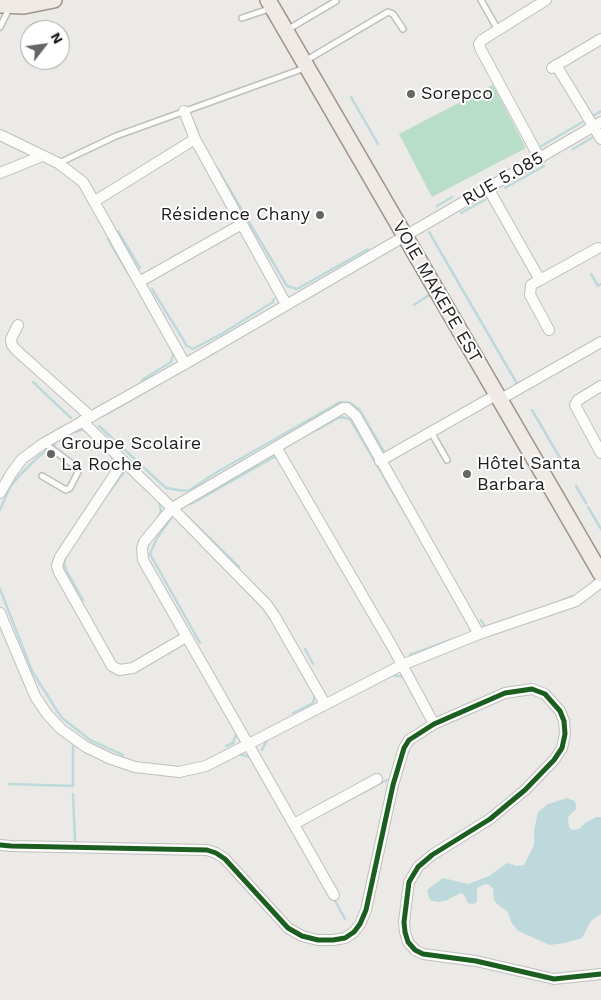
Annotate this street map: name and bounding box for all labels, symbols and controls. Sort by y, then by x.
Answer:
north arrow [20,20,70,70]
text: N [48,30,67,46]
place label: Sorepco [421,83,493,105]
marker: Sorepco [405,88,417,100]
street label: RUE 5.085 [459,147,547,211]
place label: Résidence Chany [160,204,310,226]
marker: Résidence Chany [314,209,326,221]
street label: VOIE MAKEPE EST [388,217,486,367]
place label: Groupe Scolaire La Roche [61,433,201,476]
marker: Groupe Scolaire La Roche [45,448,57,460]
place label: Hôtel Santa Barbara [477,453,581,496]
marker: Hôtel Santa Barbara [461,468,473,480]

